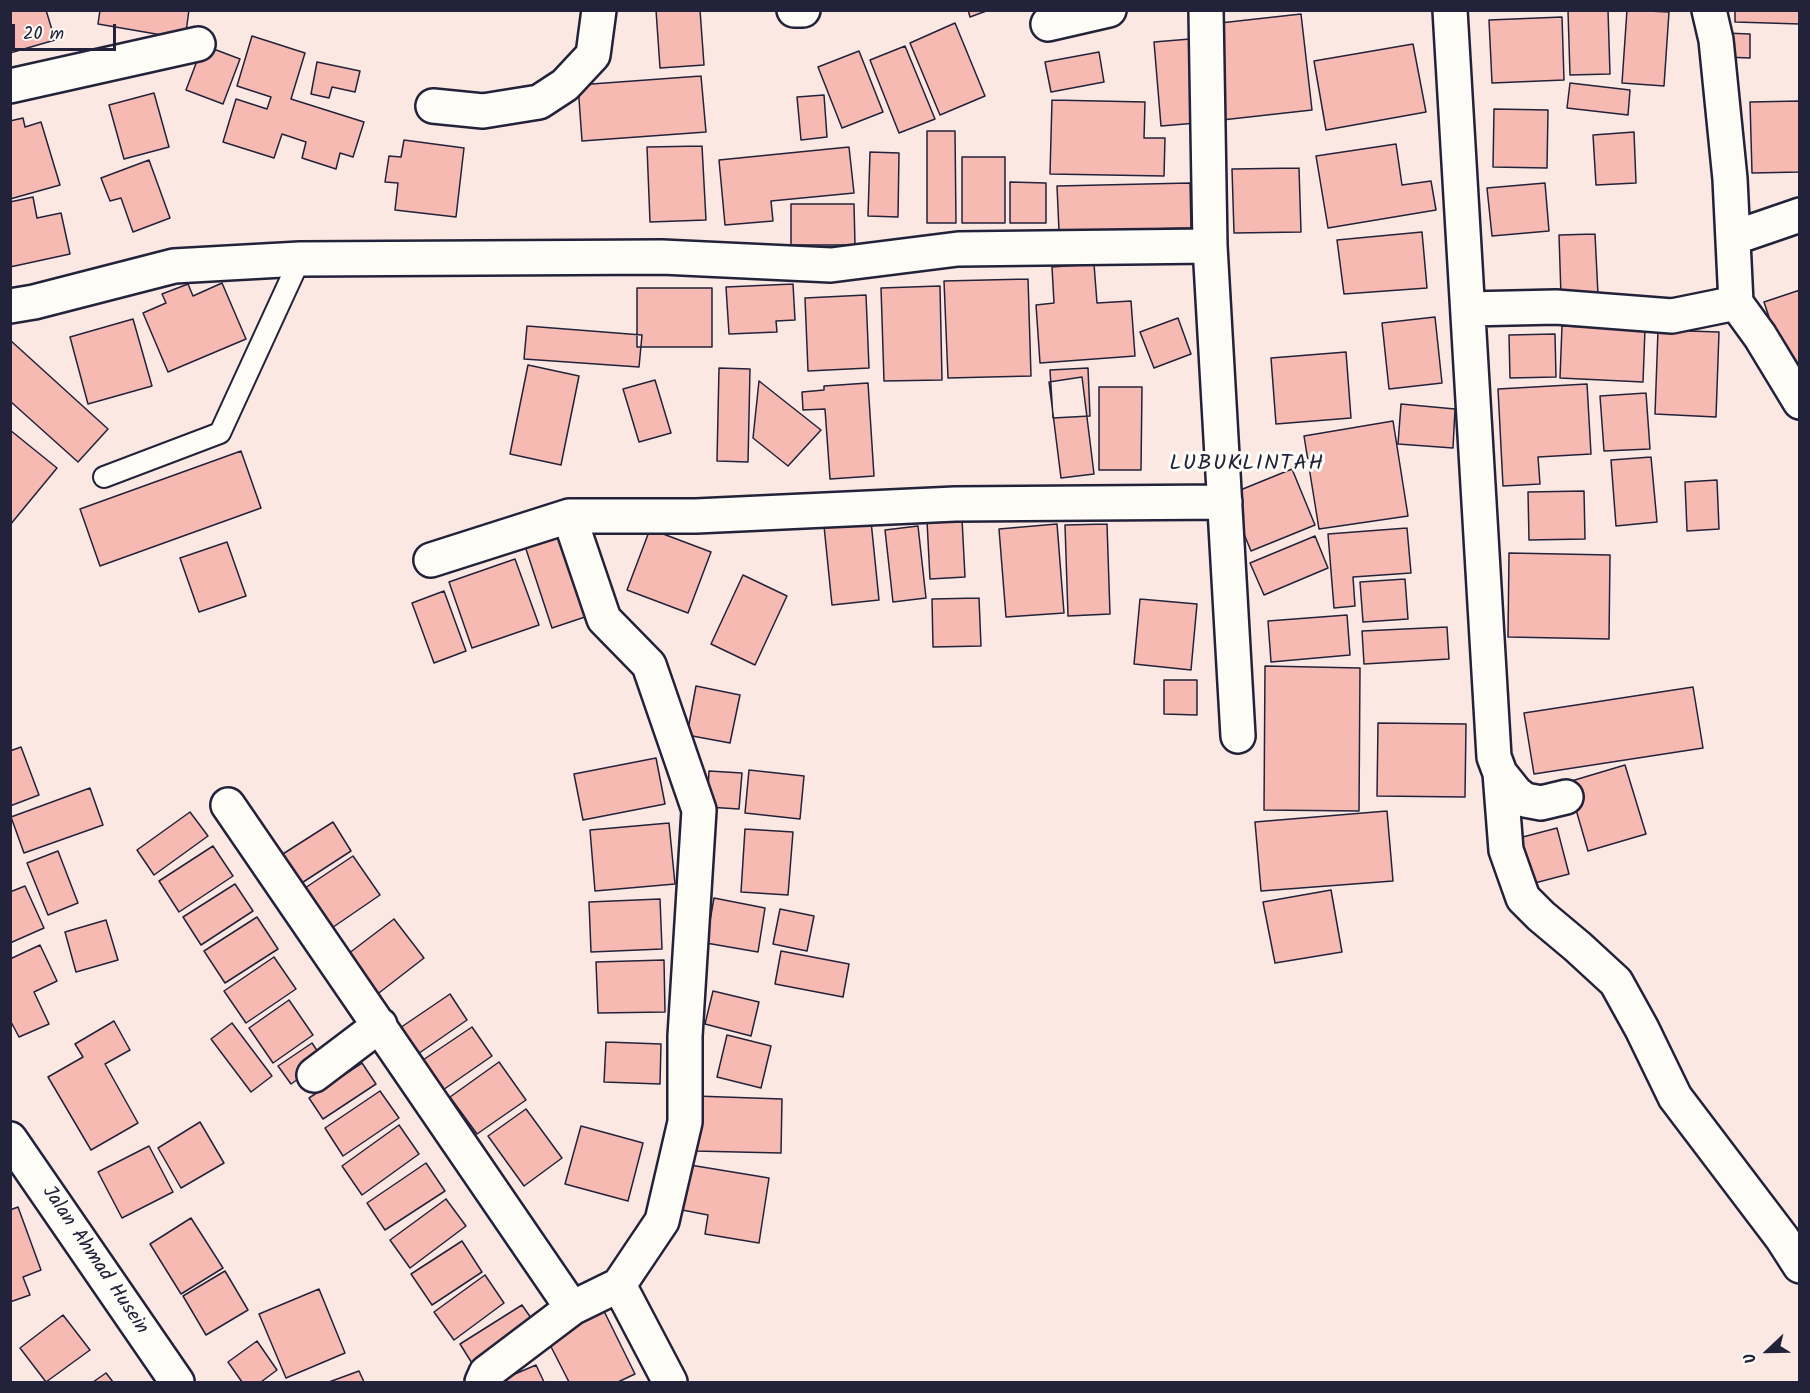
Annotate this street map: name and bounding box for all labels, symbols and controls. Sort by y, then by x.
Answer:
scale bar [15,12,118,50]
text: 20 m [23,20,64,49]
district label: LUBUKLINTAH [1169,452,1325,478]
street label: Jalan Ahmad Husein [35,1182,153,1340]
north arrow [1738,1321,1798,1381]
text: U [1737,1349,1764,1367]

